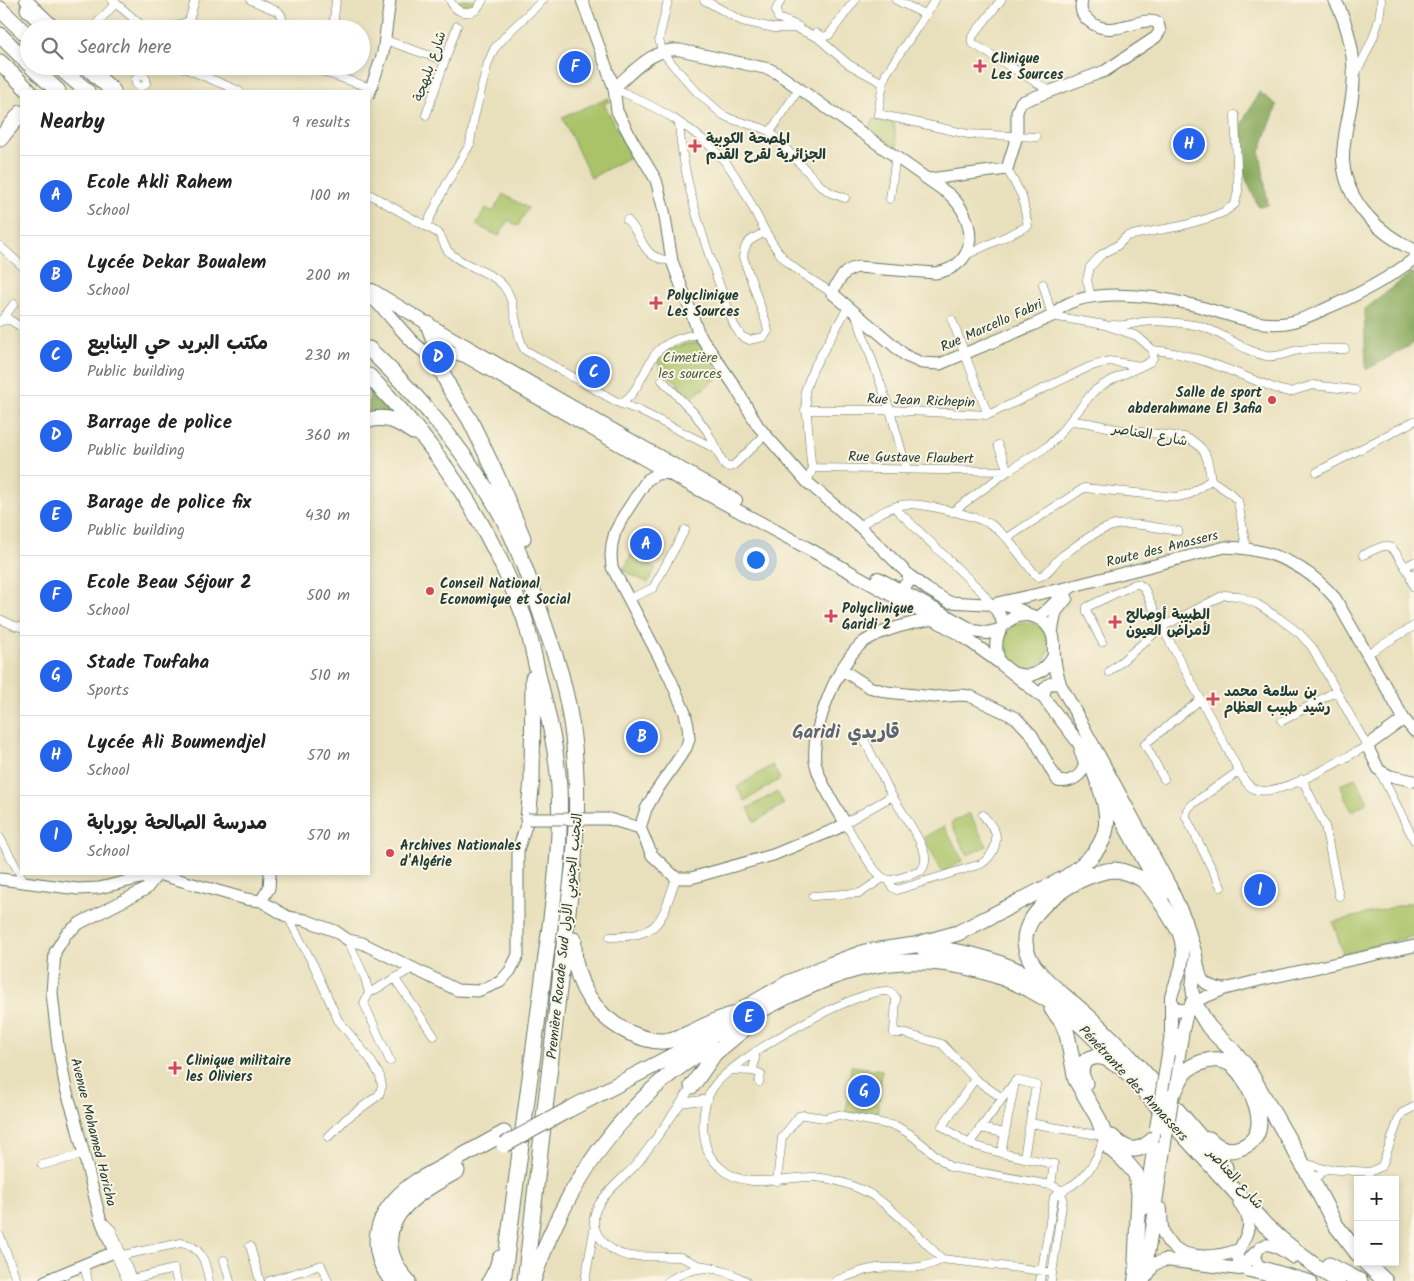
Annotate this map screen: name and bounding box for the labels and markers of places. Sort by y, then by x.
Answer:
pin: F [559,48,591,86]
place label: Clinique Les Sources [991,48,1064,86]
marker: Clinique Les Sources [973,59,987,73]
pin: H [1173,125,1205,163]
place label: المصحة الكوبية الجزائرية لقرح القدم [706,128,826,166]
marker: المصحة الكوبية الجزائرية لقرح القدم [688,139,702,153]
place label: Polyclinique Les Sources [667,285,740,323]
marker: Polyclinique Les Sources [649,296,663,310]
pin: D [422,338,454,376]
pin: C [578,353,610,391]
place label: Salle de sport abderahmane El 3afia [1128,382,1263,420]
marker: Salle de sport abderahmane El 3afia [1266,394,1278,406]
pin: A [630,525,662,563]
place label: Conseil National Economique et Social [440,573,571,611]
marker: Conseil National Economique et Social [424,585,436,597]
place label: Polyclinique Garidi 2 [842,598,914,636]
place label: الطبيبة أوصالح لأمراض العيون [1126,604,1210,642]
marker: Polyclinique Garidi 2 [824,609,838,623]
marker: الطبيبة أوصالح لأمراض العيون [1108,615,1122,629]
place label: بن سلامة محمد رشيد طبيب العظام [1224,681,1330,719]
marker: بن سلامة محمد رشيد طبيب العظام [1206,692,1220,706]
pin: B [626,718,658,756]
place label: Archives Nationales d'Algérie [400,835,522,873]
marker: Archives Nationales d'Algérie [384,847,396,859]
pin: I [1244,871,1276,909]
pin: E [733,998,765,1036]
place label: Clinique militaire les Oliviers [186,1050,291,1088]
marker: Clinique militaire les Oliviers [168,1061,182,1075]
pin: G [848,1072,880,1110]

